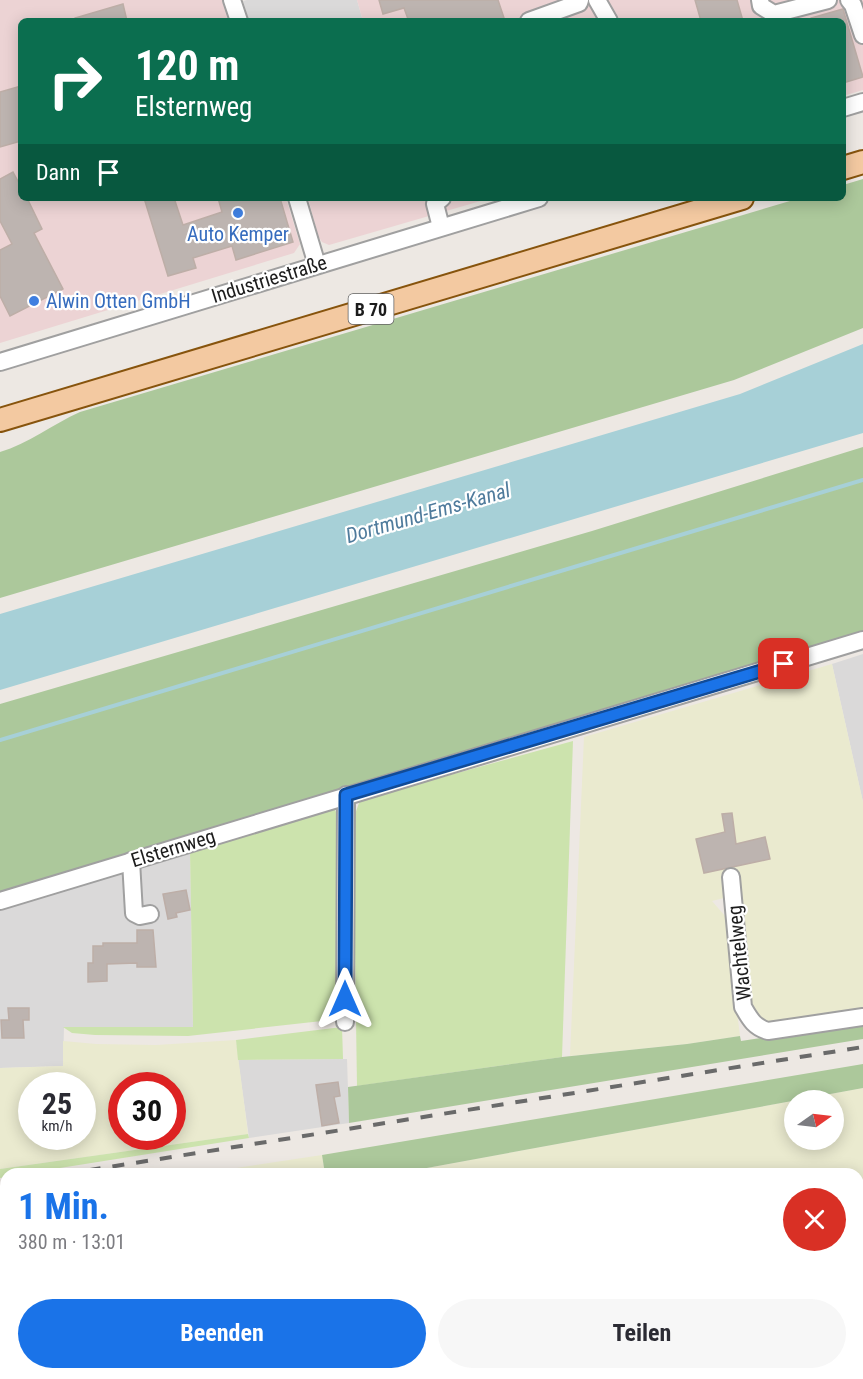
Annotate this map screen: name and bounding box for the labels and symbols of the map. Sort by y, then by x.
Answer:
marker: Auto Kemper [231,206,245,220]
place label: Auto Kemper [187,222,289,246]
street label: Industriestraße [208,250,330,308]
place label: Alwin Otten GmbH [46,289,191,313]
marker: Alwin Otten GmbH [27,294,41,308]
road number: B 70 [348,294,394,324]
water label: Dortmund-Ems-Kanal [343,478,513,548]
pin [758,638,809,689]
street label: Elsternweg [128,824,218,872]
street label: Wachtelweg [722,904,756,1002]
position arrow [313,967,377,1031]
speed limit sign: 30 [108,1072,186,1150]
north arrow [784,1090,844,1150]

